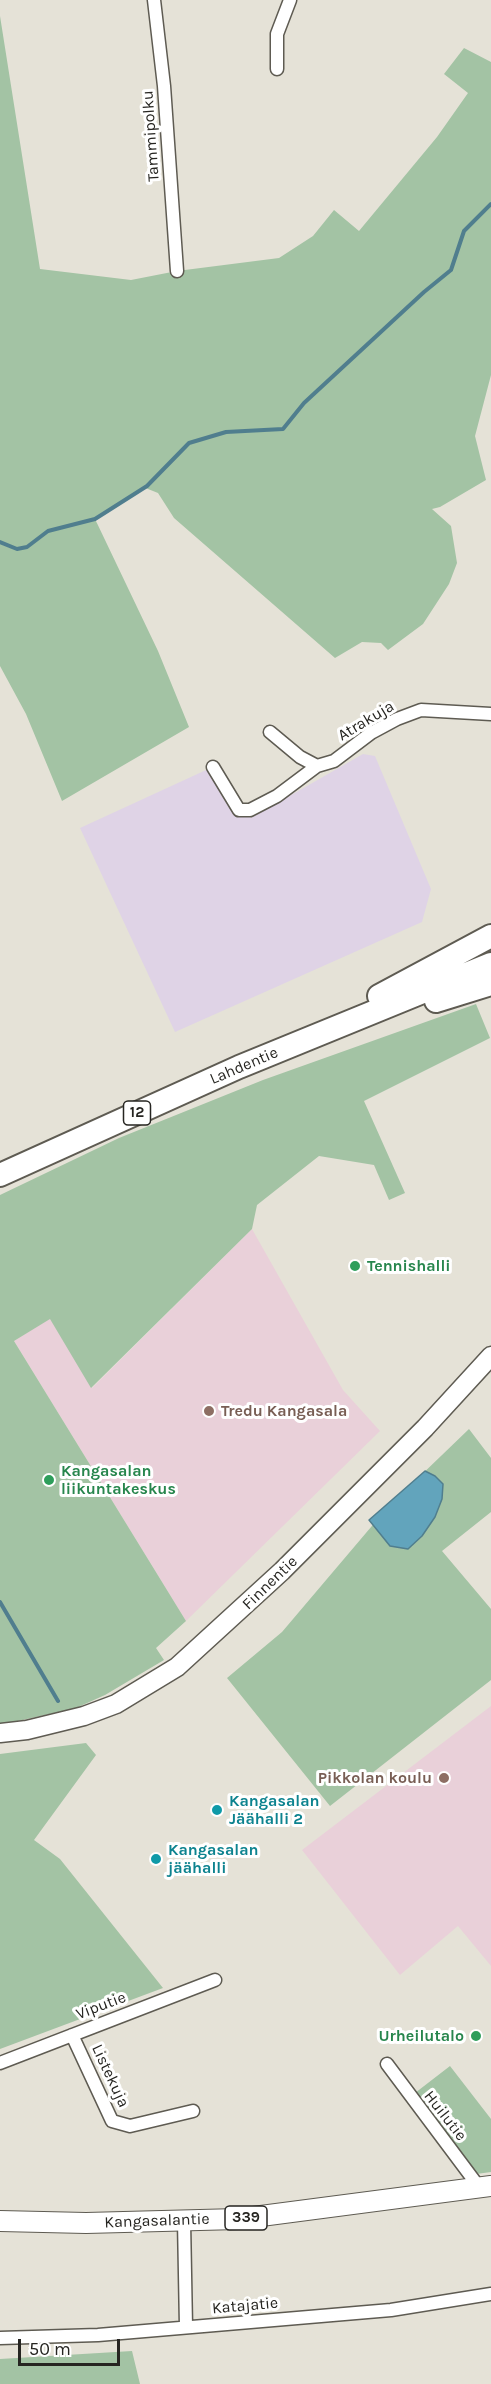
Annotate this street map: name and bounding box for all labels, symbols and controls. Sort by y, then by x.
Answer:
street label: Tammipolku [138,90,164,182]
street label: Atrakuja [334,697,398,745]
street label: Lahdentie [207,1043,281,1089]
road number: 12 [124,1101,150,1125]
place label: Tennishalli [367,1256,451,1276]
marker: Tennishalli [348,1259,362,1273]
place label: Tredu Kangasala [221,1401,347,1421]
marker: Tredu Kangasala [202,1404,216,1418]
place label: Kangasalan liikuntakeskus [61,1461,176,1499]
marker: Kangasalan liikuntakeskus [42,1473,56,1487]
street label: Finnentie [238,1552,302,1614]
place label: Pikkolan koulu [318,1768,432,1788]
marker: Pikkolan koulu [437,1771,451,1785]
place label: Kangasalan Jäähalli 2 [229,1791,319,1829]
marker: Kangasalan Jäähalli 2 [210,1803,224,1817]
place label: Kangasalan jäähalli [168,1840,258,1878]
marker: Kangasalan jäähalli [149,1852,163,1866]
street label: Viputie [73,1988,129,2024]
place label: Urheilutalo [378,2026,464,2046]
marker: Urheilutalo [469,2029,483,2043]
street label: Listekuja [87,2041,133,2111]
street label: Huilutie [419,2087,471,2145]
road number: 339 [225,2206,267,2230]
street label: Kangasalantie [104,2210,210,2232]
street label: Katajatie [211,2294,279,2318]
scale bar [21,2327,123,2365]
text: 50 m [29,2338,71,2360]

